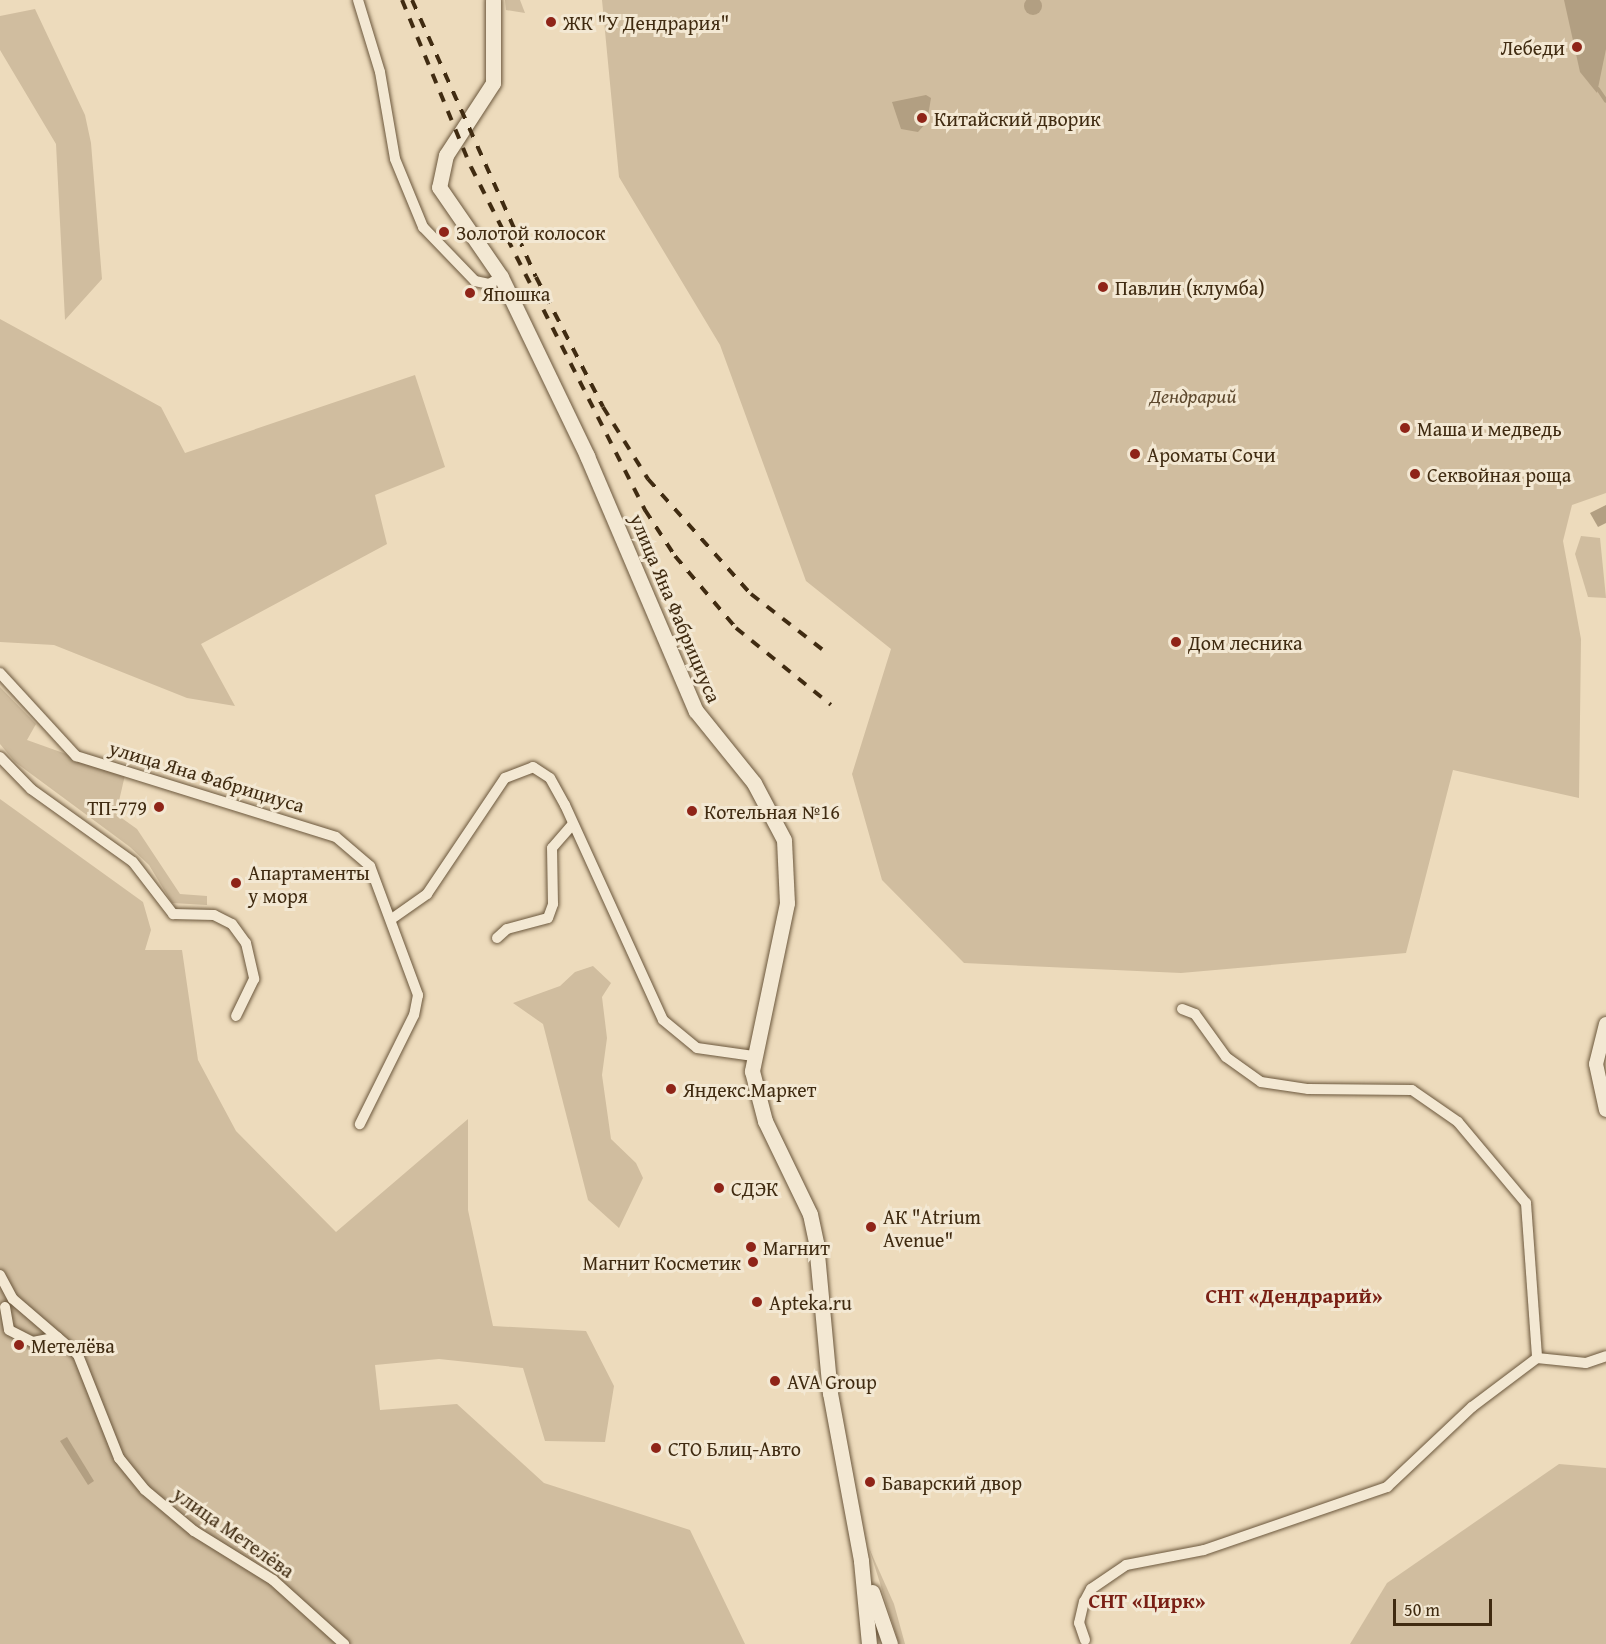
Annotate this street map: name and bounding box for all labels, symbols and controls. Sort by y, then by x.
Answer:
place label: ЖК "У Дендрария" [563,10,729,34]
marker: ЖК "У Дендрария" [544,15,558,29]
place label: Лебеди [1501,35,1565,59]
marker: Лебеди [1570,40,1584,54]
place label: Китайский дворик [934,106,1101,130]
marker: Китайский дворик [915,111,929,125]
place label: Золотой колосок [456,220,605,244]
marker: Золотой колосок [437,225,451,239]
place label: Павлин (клумба) [1115,275,1265,299]
marker: Павлин (клумба) [1096,280,1110,294]
place label: Япошка [482,281,550,305]
marker: Япошка [463,286,477,300]
park label: Дендрарий [1149,383,1237,407]
place label: Маша и медведь [1417,416,1562,440]
marker: Маша и медведь [1398,421,1412,435]
place label: Ароматы Сочи [1147,442,1276,466]
marker: Ароматы Сочи [1128,447,1142,461]
place label: Секвойная роща [1427,462,1571,486]
marker: Секвойная роща [1408,467,1422,481]
street label: улица Яна Фабрициуса [625,510,727,706]
place label: Дом лесника [1188,630,1302,654]
marker: Дом лесника [1169,635,1183,649]
street label: улица Яна Фабрициуса [106,735,308,817]
place label: ТП-779 [87,795,147,819]
place label: Котельная №16 [704,799,840,823]
marker: ТП-779 [152,800,166,814]
marker: Котельная №16 [685,804,699,818]
place label: Апартаменты у моря [248,860,370,907]
marker: Апартаменты у моря [229,876,243,890]
place label: Яндекс.Маркет [683,1077,816,1101]
marker: Яндекс.Маркет [664,1082,678,1096]
place label: СДЭК [731,1176,778,1200]
marker: СДЭК [712,1181,726,1195]
place label: АК "Atrium Avenue" [883,1204,981,1251]
marker: АК "Atrium Avenue" [864,1220,878,1234]
place label: Магнит [763,1235,830,1259]
marker: Магнит [744,1240,758,1254]
place label: Магнит Косметик [583,1250,741,1274]
marker: Магнит Косметик [746,1255,760,1269]
district label: СНТ «Дендрарий» [1205,1283,1383,1309]
place label: Apteka.ru [769,1290,852,1314]
marker: Apteka.ru [750,1295,764,1309]
place label: Метелёва [31,1333,115,1357]
marker: Метелёва [12,1338,26,1352]
place label: AVA Group [787,1369,877,1393]
marker: AVA Group [768,1374,782,1388]
place label: СТО Блиц-Авто [668,1436,801,1460]
marker: СТО Блиц-Авто [649,1441,663,1455]
place label: Баварский двор [882,1470,1022,1494]
marker: Баварский двор [863,1475,877,1489]
street label: улица Метелёва [169,1481,299,1583]
scale bar [1396,1587,1495,1625]
district label: СНТ «Цирк» [1088,1588,1206,1614]
text: 50 m [1404,1596,1440,1623]

